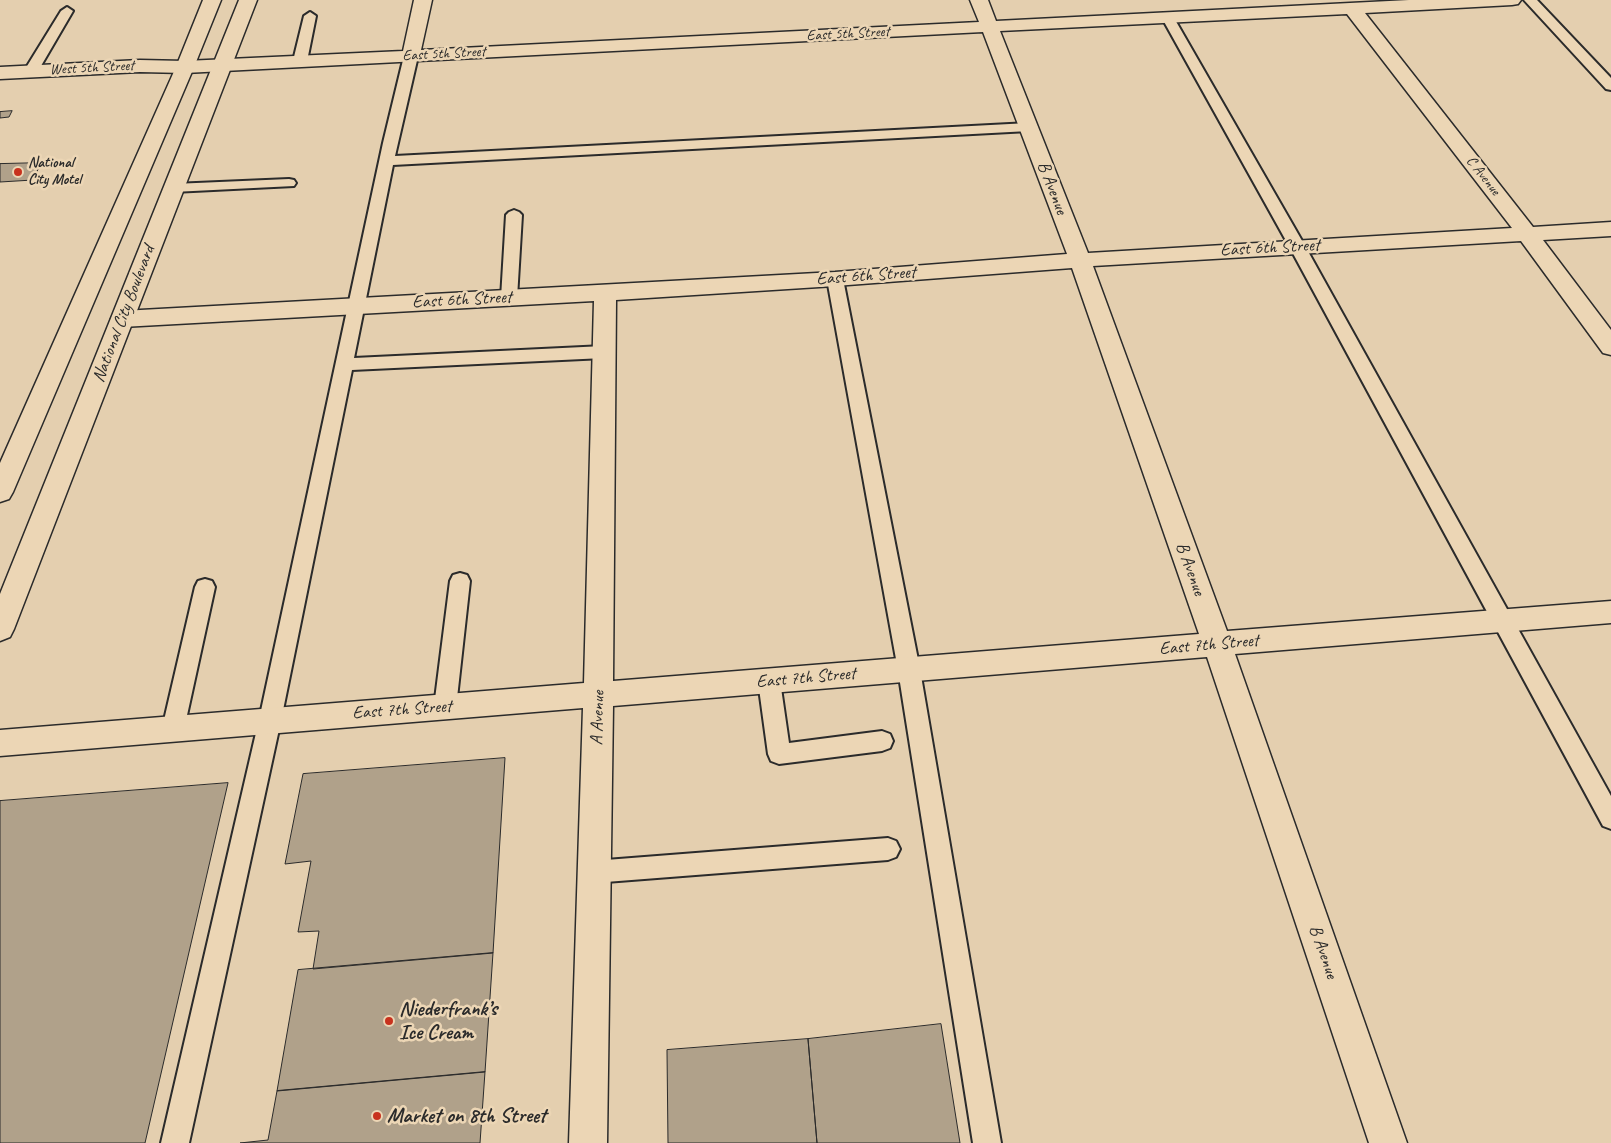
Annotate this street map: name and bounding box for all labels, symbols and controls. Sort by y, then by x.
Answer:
street label: East 5th Street [806,23,890,45]
street label: East 5th Street [402,43,486,65]
street label: West 5th Street [49,57,135,79]
street label: C Avenue [1462,153,1504,199]
place label: National City Motel [28,154,81,189]
street label: B Avenue [1032,158,1072,218]
marker: National City Motel [12,166,24,178]
street label: East 6th Street [1220,235,1320,261]
street label: National City Boulevard [88,243,160,385]
street label: East 6th Street [816,262,916,290]
street label: East 6th Street [412,287,512,313]
street label: B Avenue [1170,539,1210,599]
street label: East 7th Street [1158,630,1260,660]
street label: East 7th Street [755,663,857,693]
street label: A Avenue [586,690,610,746]
street label: East 7th Street [352,696,452,724]
street label: B Avenue [1304,922,1342,982]
place label: Niederfrank’s Ice Cream [399,996,497,1046]
marker: Niederfrank’s Ice Cream [383,1015,395,1027]
place label: Market on 8th Street [387,1103,546,1129]
marker: Market on 8th Street [371,1110,383,1122]

